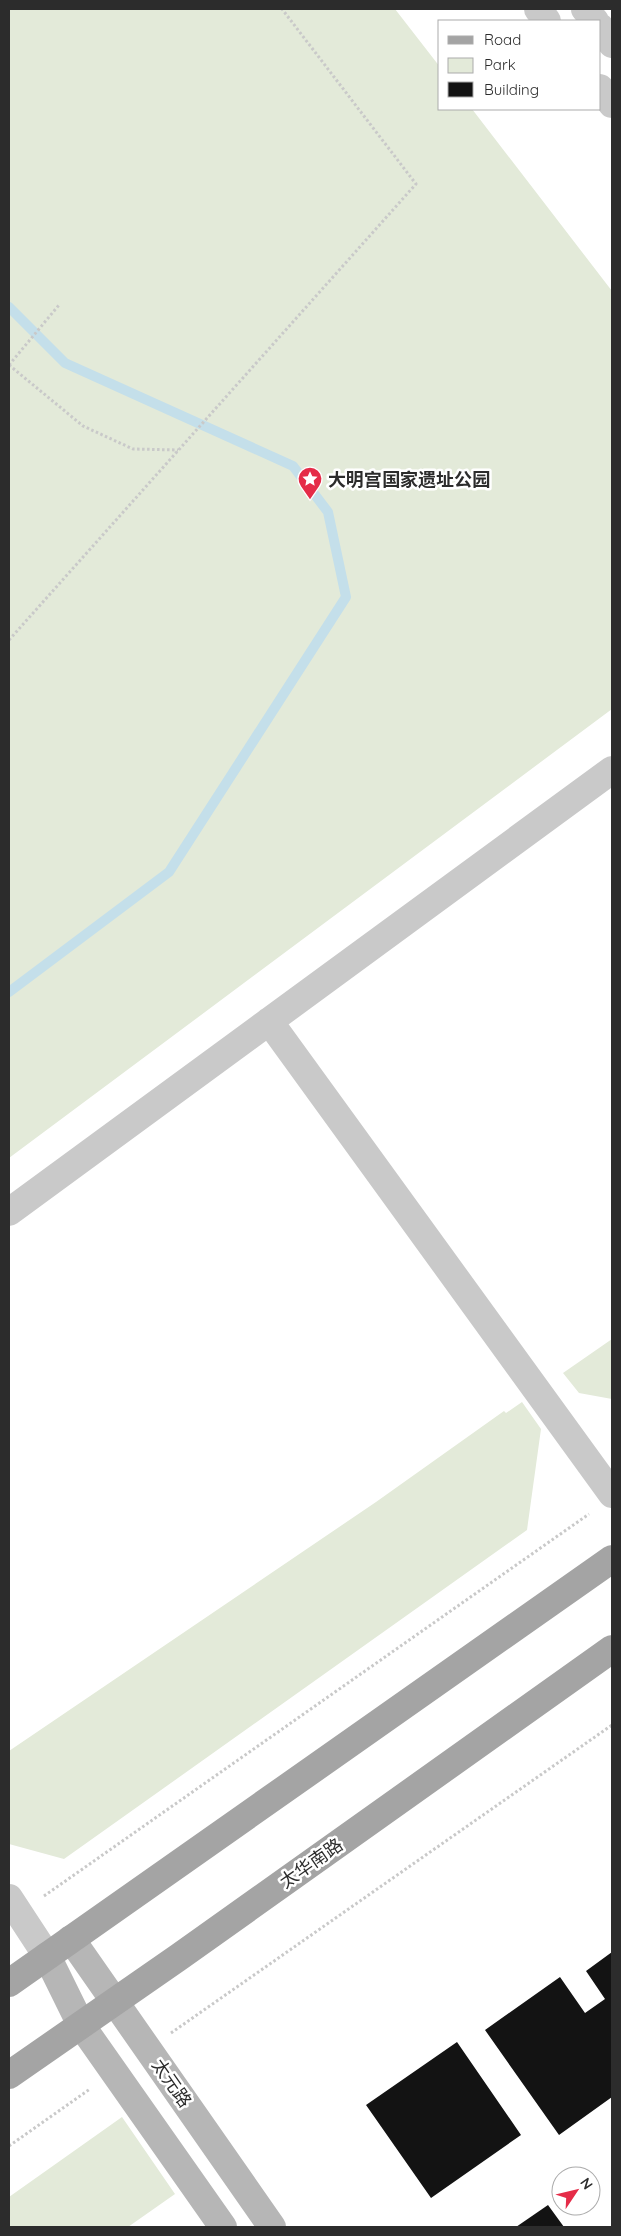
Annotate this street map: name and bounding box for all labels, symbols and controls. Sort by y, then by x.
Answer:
legend [438,20,601,110]
text: Road [484,30,521,49]
text: Park [484,55,516,74]
text: Building [484,80,539,99]
place icon: 大明宫国家遗址公园 [297,466,323,500]
place label: 大明宫国家遗址公园 [328,468,490,491]
street label: 太华南路 [275,1833,347,1893]
street label: 太元路 [147,2054,197,2112]
north arrow [551,2166,601,2216]
text: N [576,2174,597,2193]

